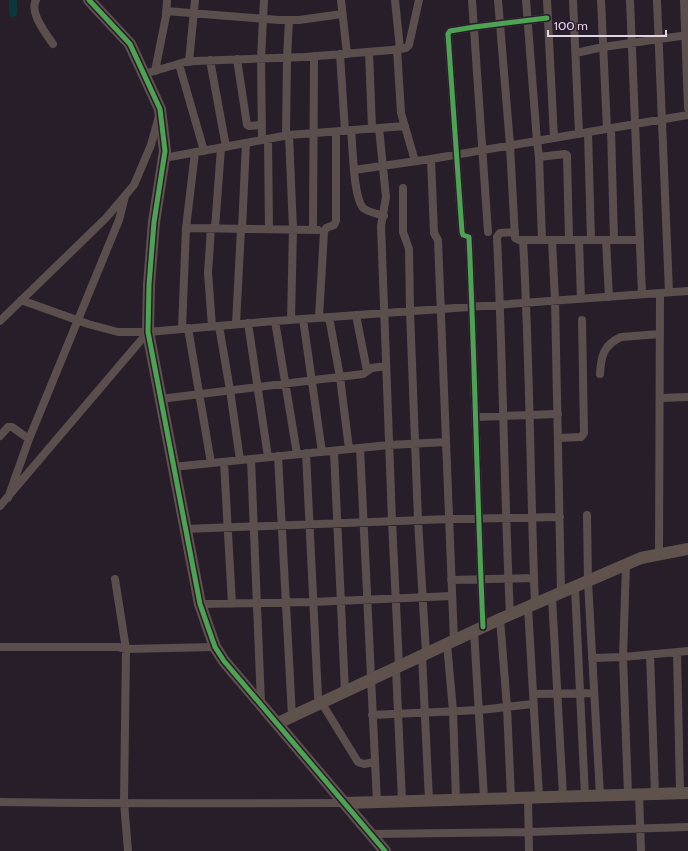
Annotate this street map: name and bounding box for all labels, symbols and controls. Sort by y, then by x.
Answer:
scale bar [548,12,666,38]
text: 100 m [554,18,588,33]

